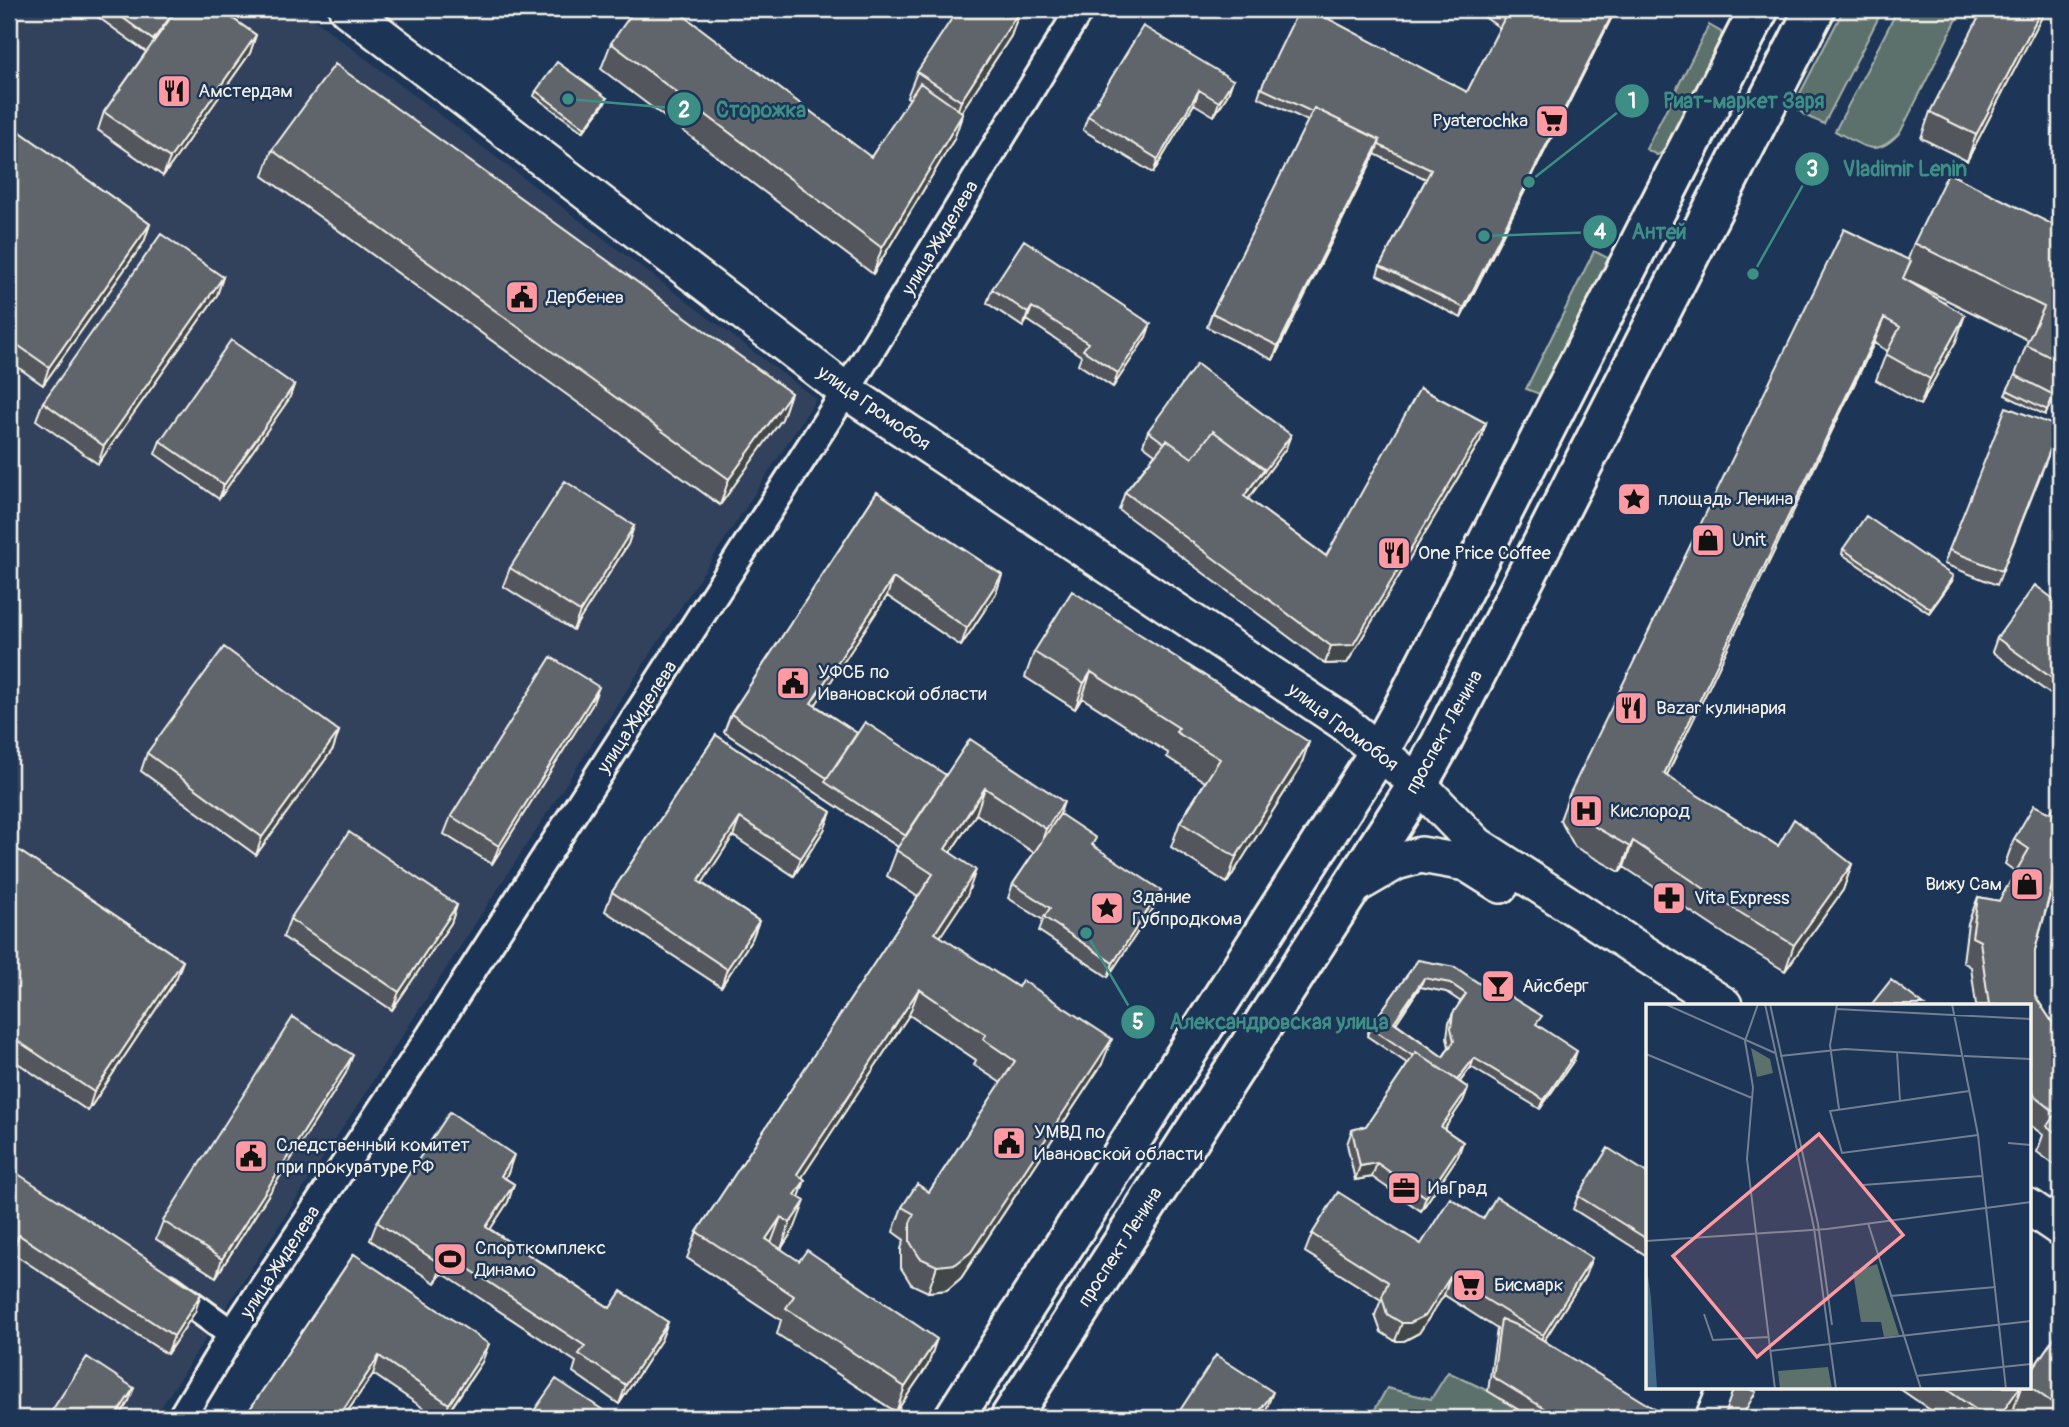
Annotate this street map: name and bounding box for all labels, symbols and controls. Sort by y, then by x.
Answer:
restaurant icon: Амстердам [155,72,193,110]
place label: Амстердам [198,79,293,103]
callout: Риат-маркет Заря [1615,80,1839,122]
callout: Сторожка [667,88,820,130]
text: 1 [1628,88,1636,115]
text: Риат-маркет Заря [1664,88,1825,115]
text: 2 [678,97,690,124]
text: Сторожка [716,97,806,124]
supermarket icon: Pyaterochka [1533,102,1571,140]
place label: Pyaterochka [1432,109,1528,133]
callout: Vladimir Lenin [1794,148,1981,190]
text: 3 [1806,156,1818,183]
text: Vladimir Lenin [1843,156,1967,183]
street label: улица Жиделева [896,176,984,301]
callout: Антей [1582,211,1700,253]
text: 4 [1594,219,1607,246]
text: Антей [1631,219,1687,246]
public building icon: Дербенев [503,278,541,316]
place label: Дербенев [545,285,624,309]
street label: улица Громобоя [812,360,935,456]
place icon: площадь Ленина [1615,480,1653,518]
place label: площадь Ленина [1658,487,1794,511]
shop icon: Unit [1689,521,1727,559]
place label: Unit [1732,528,1767,552]
restaurant icon: One Price Coffee [1375,534,1413,572]
place label: One Price Coffee [1418,541,1551,565]
street label: улица Жиделева [591,656,682,779]
place label: УФСБ по Ивановской области [818,660,987,706]
public building icon: УФСБ по Ивановской области [774,664,812,702]
street label: проспект Ленина [1400,666,1488,798]
street label: улица Громобоя [1282,677,1403,776]
restaurant icon: Bazar кулинария [1612,689,1650,727]
place label: Bazar кулинария [1656,696,1786,720]
hospital icon: Кислород [1567,792,1605,830]
place label: Кислород [1610,799,1690,823]
shop icon: Вижу Сам [2008,865,2046,903]
place label: Вижу Сам [1925,872,2002,896]
pharmacy icon: Vita Express [1650,879,1688,917]
place label: Здание Губпродкома [1132,885,1242,931]
place label: Vita Express [1694,886,1790,910]
place icon: Здание Губпродкома [1088,889,1126,927]
bar icon: Айсберг [1479,967,1517,1005]
place label: Айсберг [1522,974,1589,998]
callout: Александровская улица [1120,1001,1402,1043]
inset map [1646,1004,2030,1388]
text: 5 [1132,1009,1144,1036]
text: Александровская улица [1170,1009,1389,1036]
place label: УМВД по Ивановской области [1034,1120,1203,1166]
public building icon: УМВД по Ивановской области [990,1124,1028,1162]
place label: Следственный комитет при прокуратуре РФ [276,1133,470,1179]
public building icon: Следственный комитет при прокуратуре РФ [232,1137,270,1175]
office icon: ИвГрад [1385,1169,1423,1207]
place label: ИвГрад [1428,1176,1488,1200]
street label: проспект Ленина [1072,1182,1168,1311]
street label: улица Жиделева [234,1201,325,1324]
place label: Спорткомплекс Динамо [474,1236,606,1282]
sports icon: Спорткомплекс Динамо [431,1240,469,1278]
supermarket icon: Бисмарк [1450,1266,1488,1304]
place label: Бисмарк [1494,1273,1564,1297]

